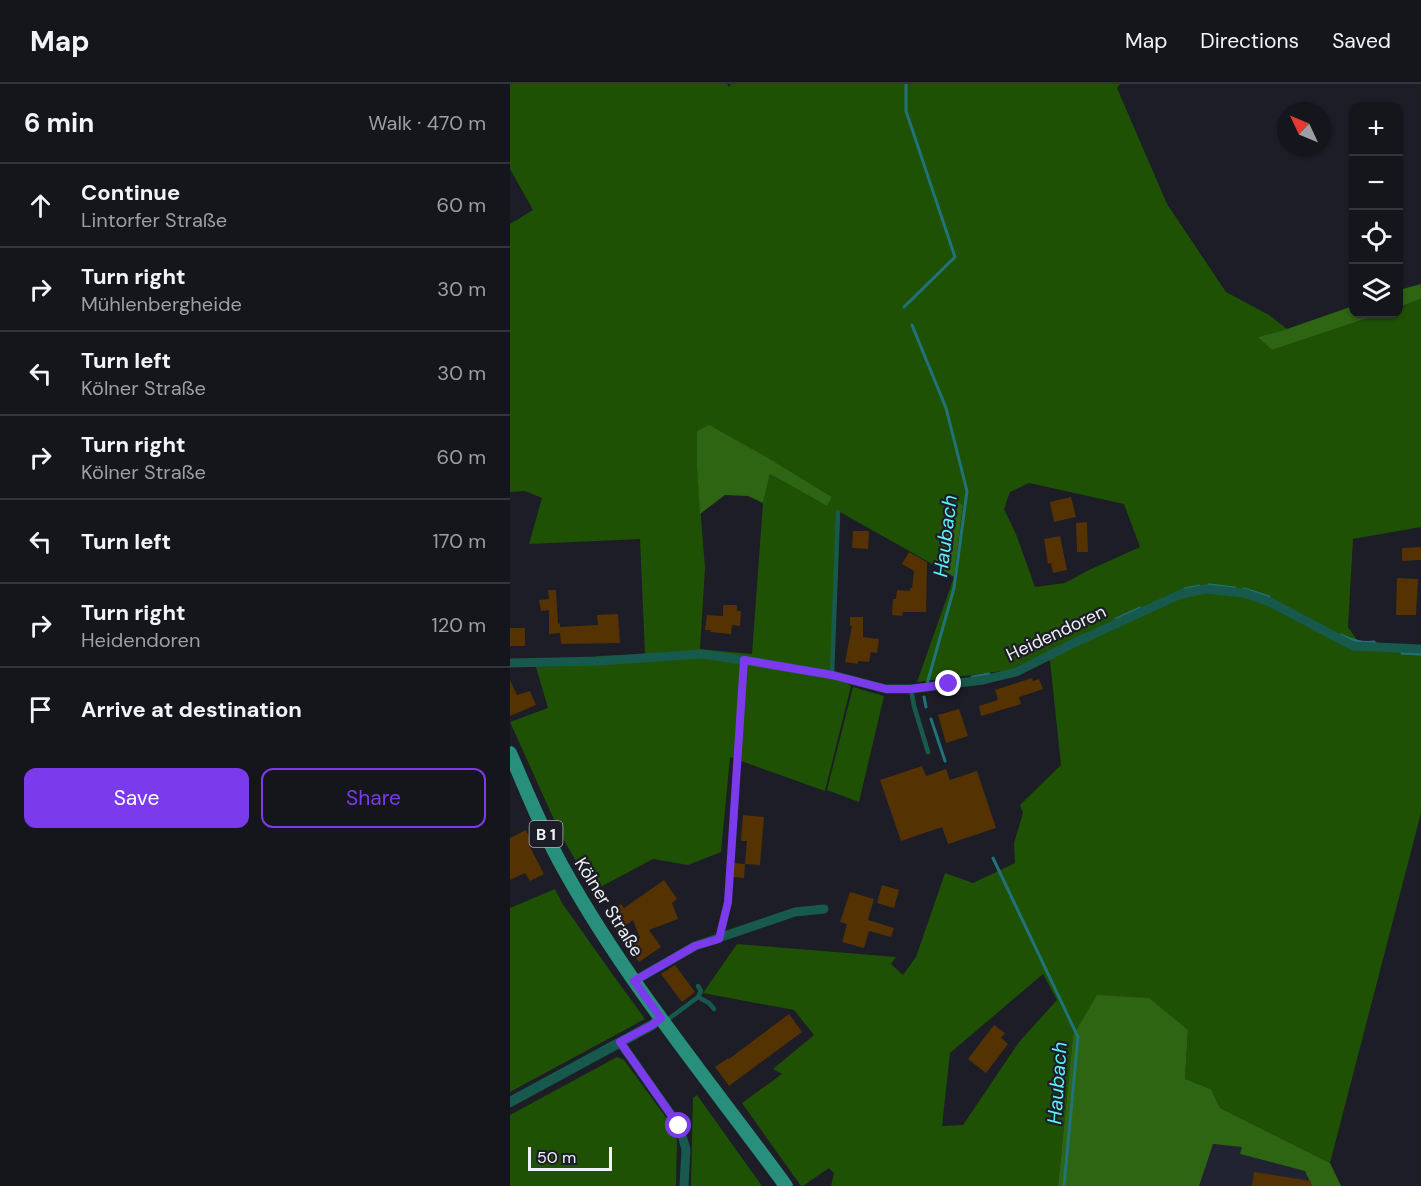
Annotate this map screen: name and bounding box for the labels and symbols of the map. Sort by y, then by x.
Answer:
north arrow [1277,102,1331,156]
water label: Haubach [927,493,963,579]
street label: Heidendoren [1002,599,1110,667]
route end [935,670,961,696]
road number: B 1 [530,821,562,847]
street label: Kölner Straße [569,853,649,961]
water label: Haubach [1041,1041,1073,1125]
route start [665,1112,691,1138]
scale bar [528,1144,612,1172]

